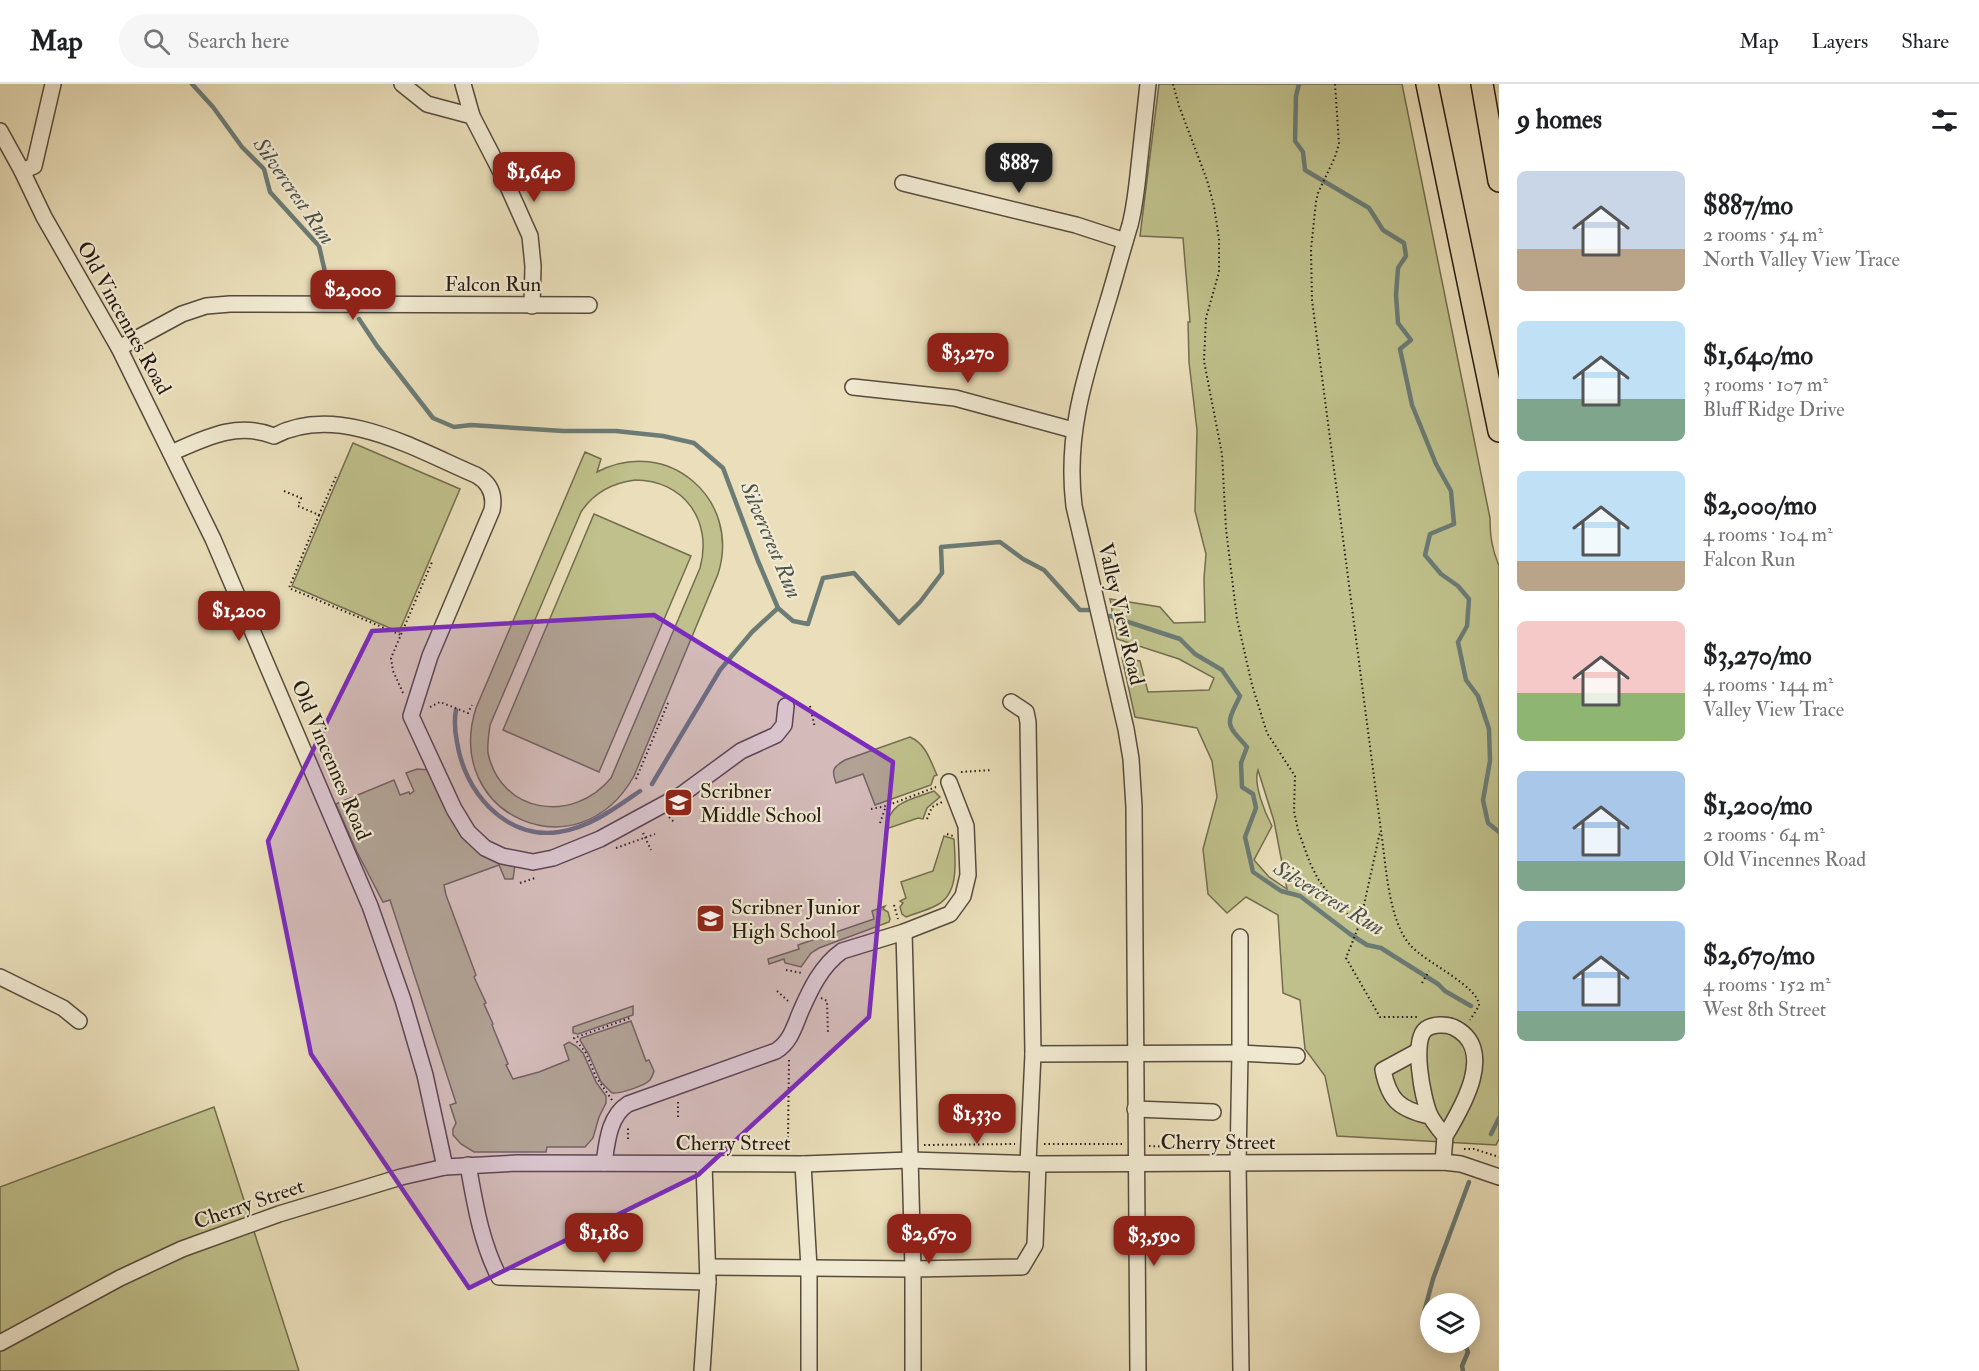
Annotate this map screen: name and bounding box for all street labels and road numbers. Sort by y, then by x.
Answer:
street label: Old Vincennes Road [71,237,178,400]
street label: Falcon Run [445,271,542,298]
street label: Valley View Road [1092,540,1151,688]
street label: Old Vincennes Road [285,676,377,845]
street label: Cherry Street [1160,1129,1276,1156]
street label: Cherry Street [675,1130,791,1157]
street label: Cherry Street [190,1172,308,1235]

